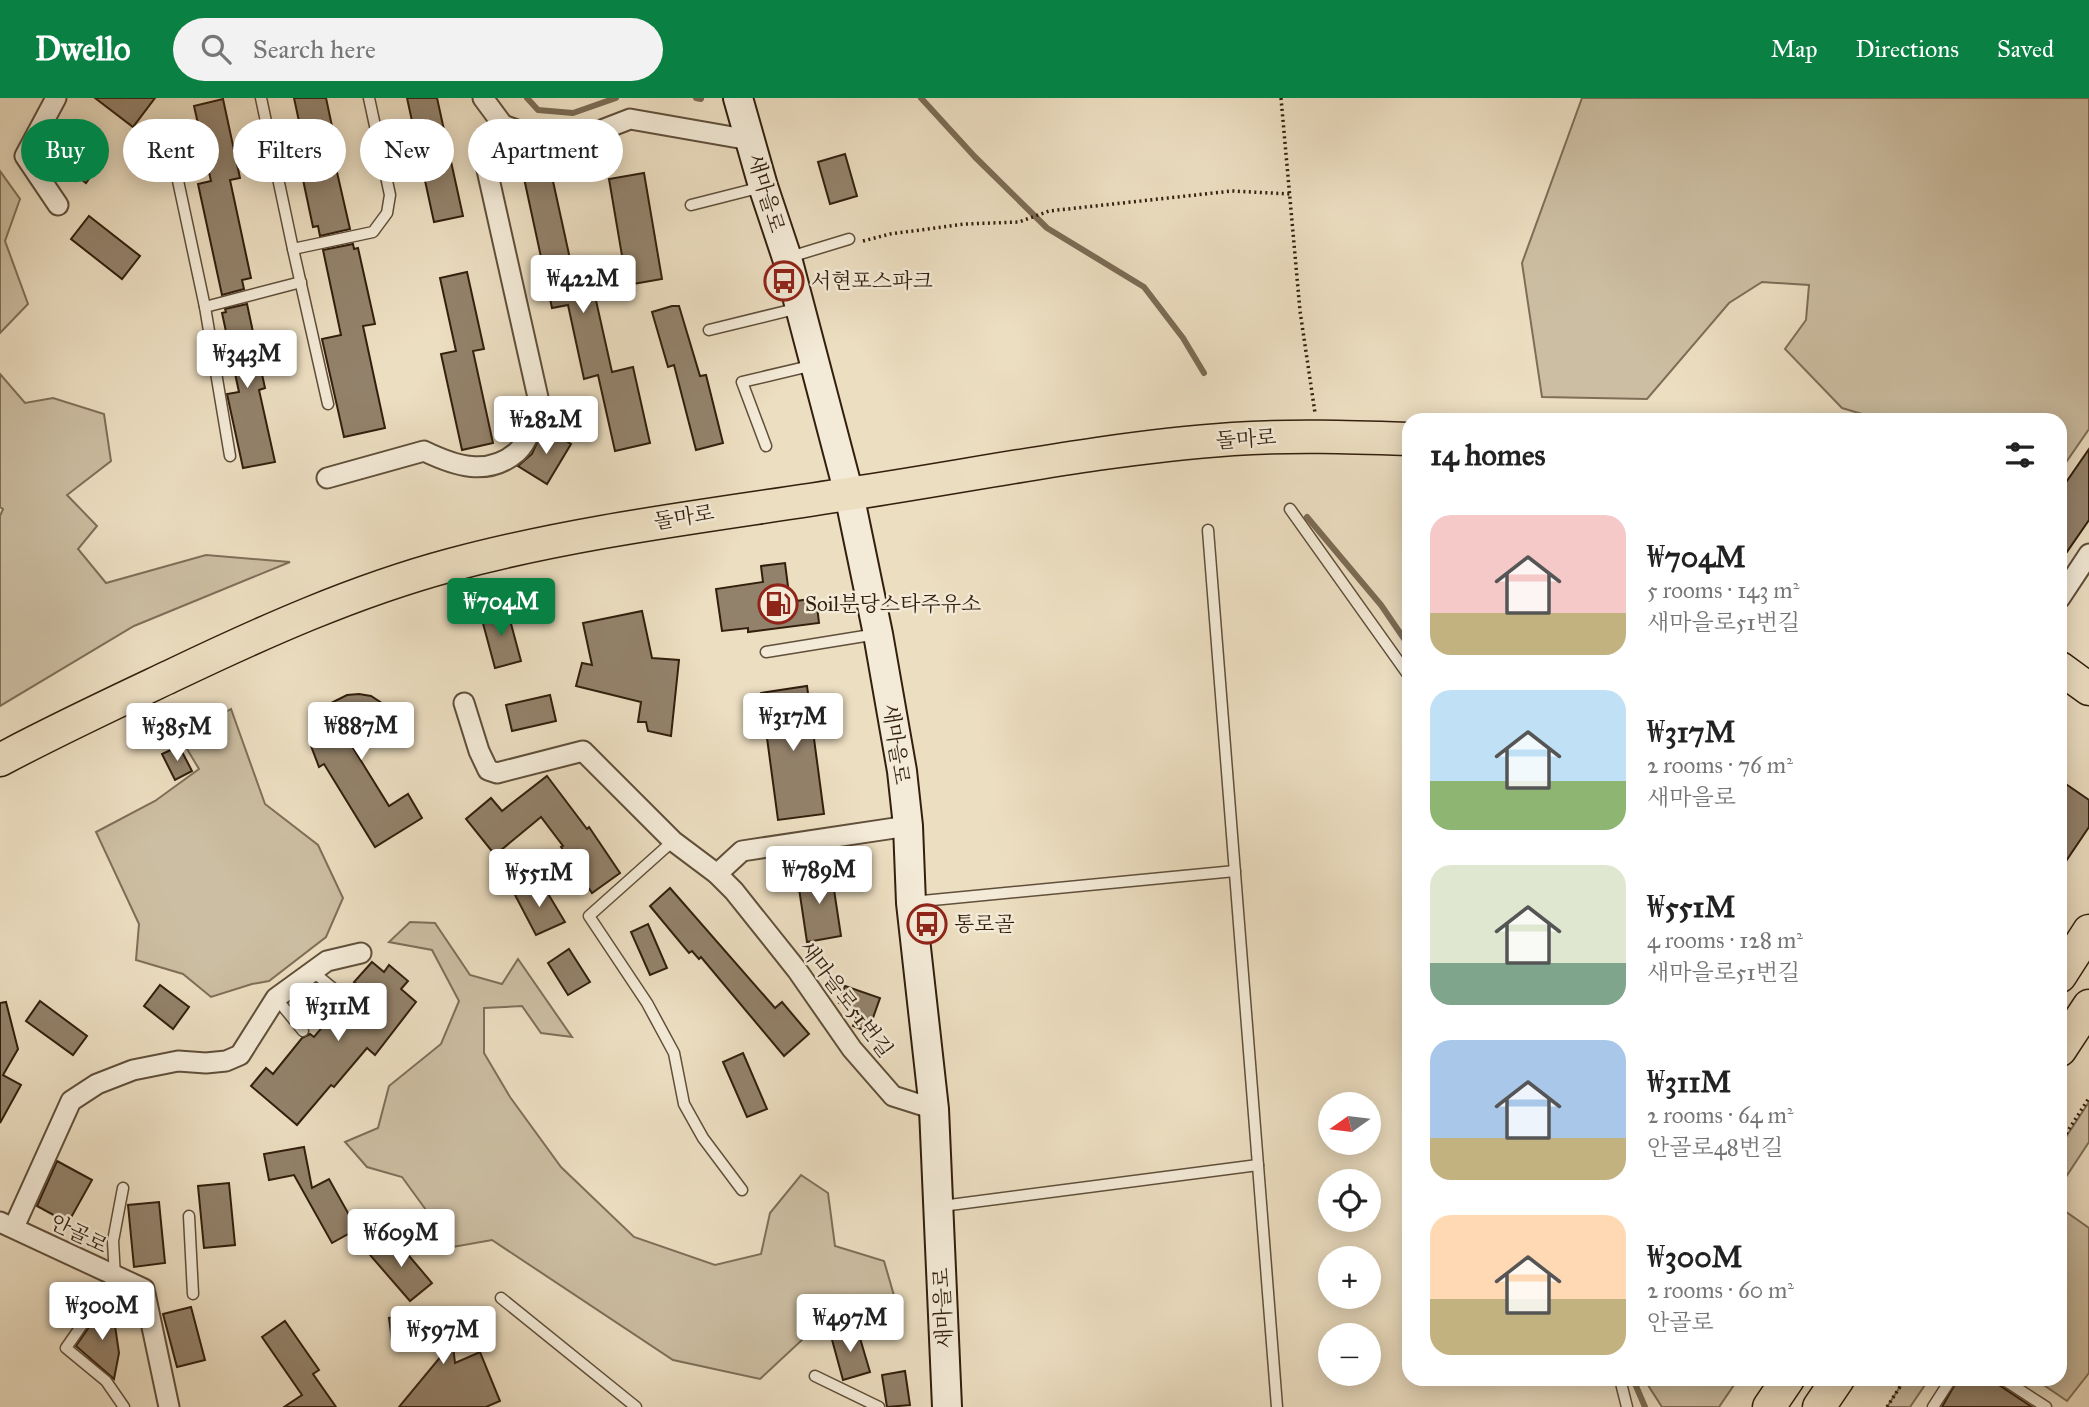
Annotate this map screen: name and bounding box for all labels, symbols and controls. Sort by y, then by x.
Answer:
search box [173,18,663,81]
text: Dwello [35,29,131,69]
icon: search [197,30,235,68]
text: Search here [253,33,376,65]
text: Map [1771,34,1818,64]
text: Directions [1856,34,1959,64]
text: Saved [1997,34,2054,64]
chip: Buy [21,119,109,182]
chip: Rent [123,119,219,182]
chip: Filters [233,119,346,182]
chip: New [360,119,454,182]
chip: Apartment [468,119,623,182]
street label: 새마을로 [742,150,790,236]
pin: ₩422M [534,256,632,315]
bus stop icon: 서현포스파크 [763,260,805,302]
text: ₩422M [547,264,619,292]
place label: 서현포스파크 [811,268,933,294]
pin: ₩343M [198,330,296,390]
text: ₩343M [213,339,281,367]
pin: ₩282M [497,396,595,456]
text: ₩282M [510,405,582,433]
street label: 돌마로 [1215,424,1277,454]
icon: filters [2001,436,2039,474]
text: 14 homes [1430,437,1545,473]
street label: 돌마로 [652,499,716,535]
text: ₩704M [1647,539,1746,575]
icon: home [1486,543,1570,627]
text: 5 rooms · 143 m² [1647,576,1799,604]
pin: ₩704M [452,578,550,638]
fuel station icon: Soil분당스타주유소 [757,583,799,625]
text: ₩704M [463,587,539,615]
place label: Soil분당스타주유소 [805,591,981,617]
text: 새마을로51번길 [1647,608,1800,636]
pin: ₩317M [744,694,842,753]
pin: ₩887M [312,702,410,762]
text: ₩317M [759,702,827,730]
street label: 새마을로 [877,702,915,786]
pin: ₩385M [128,704,226,763]
text: ₩887M [324,711,398,739]
text: ₩385M [142,712,212,740]
text: ₩317M [1647,714,1735,750]
icon: home [1486,718,1570,802]
text: 2 rooms · 76 m² [1647,751,1793,779]
text: 새마을로 [1647,783,1736,811]
pin: ₩789M [770,846,868,906]
pin: ₩551M [490,850,588,909]
text: ₩789M [782,855,856,883]
text: ₩551M [505,858,573,886]
text: ₩551M [1647,889,1735,925]
icon: home [1486,893,1570,977]
bus stop icon: 통로골 [906,903,948,945]
place label: 통로골 [954,911,1015,937]
text: 4 rooms · 128 m² [1647,926,1803,954]
street label: 새마을로51번길 [794,935,898,1063]
text: 새마을로51번길 [1647,958,1800,986]
pin: ₩311M [289,984,387,1043]
text: ₩311M [306,992,370,1020]
text: ₩311M [1647,1064,1731,1100]
icon: home [1486,1068,1570,1152]
north arrow [1318,1092,1381,1155]
map controls [1318,1092,1381,1386]
text: 2 rooms · 64 m² [1647,1101,1793,1129]
text: 안골로48번길 [1647,1133,1783,1161]
button: locate [1318,1169,1381,1232]
street label: 안골로 [46,1209,112,1259]
pin: ₩609M [352,1210,450,1269]
text: ₩609M [364,1218,438,1246]
text: ₩300M [1647,1239,1743,1275]
icon: home [1486,1243,1570,1327]
button: + [1318,1246,1381,1309]
street label: 새마을로 [928,1267,958,1349]
text: 2 rooms · 60 m² [1647,1276,1794,1304]
pin: ₩300M [53,1282,151,1342]
text: ₩300M [65,1291,139,1319]
pin: ₩497M [801,1294,899,1354]
text: ₩497M [813,1303,887,1331]
pin: ₩597M [394,1306,492,1366]
text: 안골로 [1647,1308,1714,1336]
text: ₩597M [407,1315,479,1343]
button: − [1318,1323,1381,1386]

